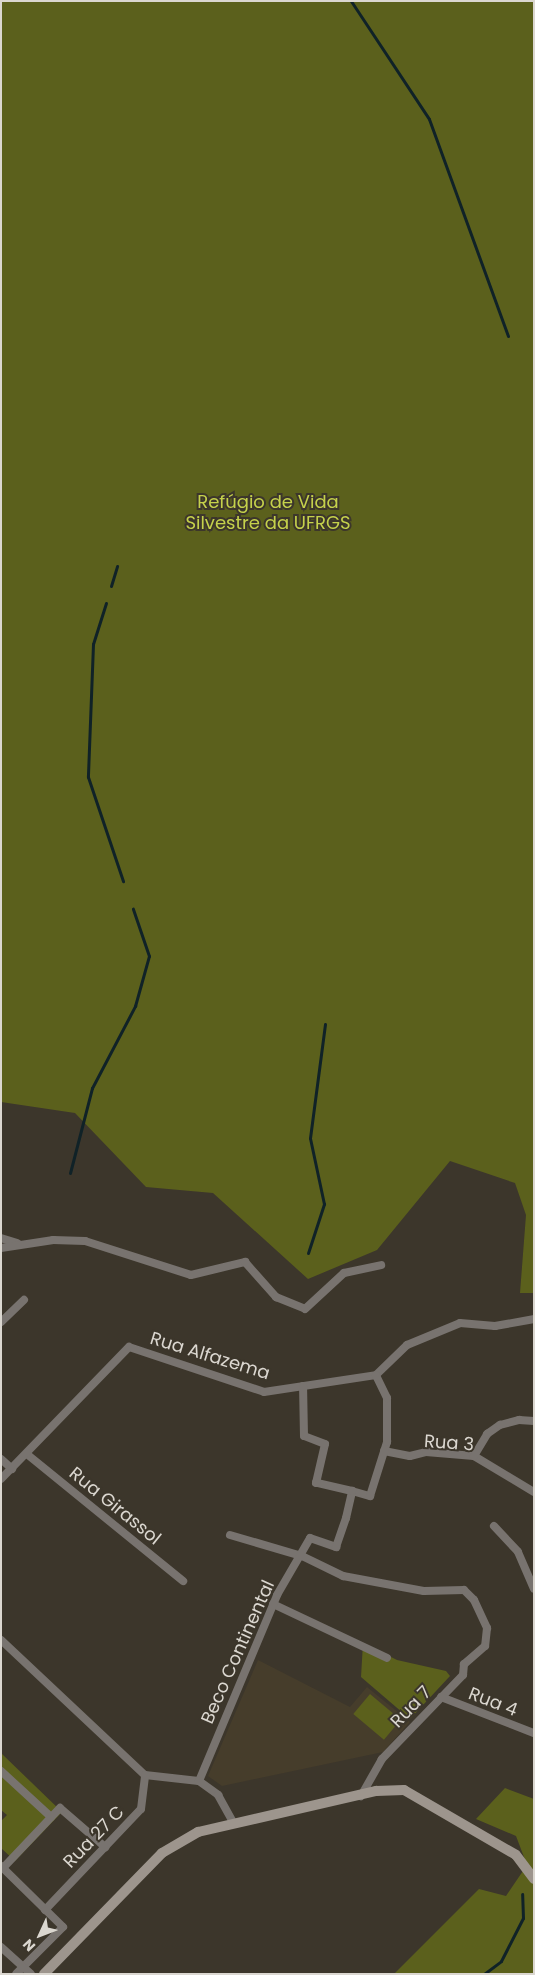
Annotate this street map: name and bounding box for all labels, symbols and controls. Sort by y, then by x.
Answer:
park label: Refúgio de Vida Silvestre da UFRGS [185,492,351,534]
street label: Rua Alfazema [147,1328,273,1384]
street label: Rua 3 [423,1430,475,1456]
street label: Rua Girassol [65,1463,165,1549]
street label: Beco Continental [197,1577,279,1727]
street label: Rua 7 [386,1682,436,1732]
street label: Rua 4 [465,1683,521,1721]
street label: Rua 27 C [59,1801,129,1873]
north arrow [15,1910,65,1960]
text: N [18,1935,40,1956]

